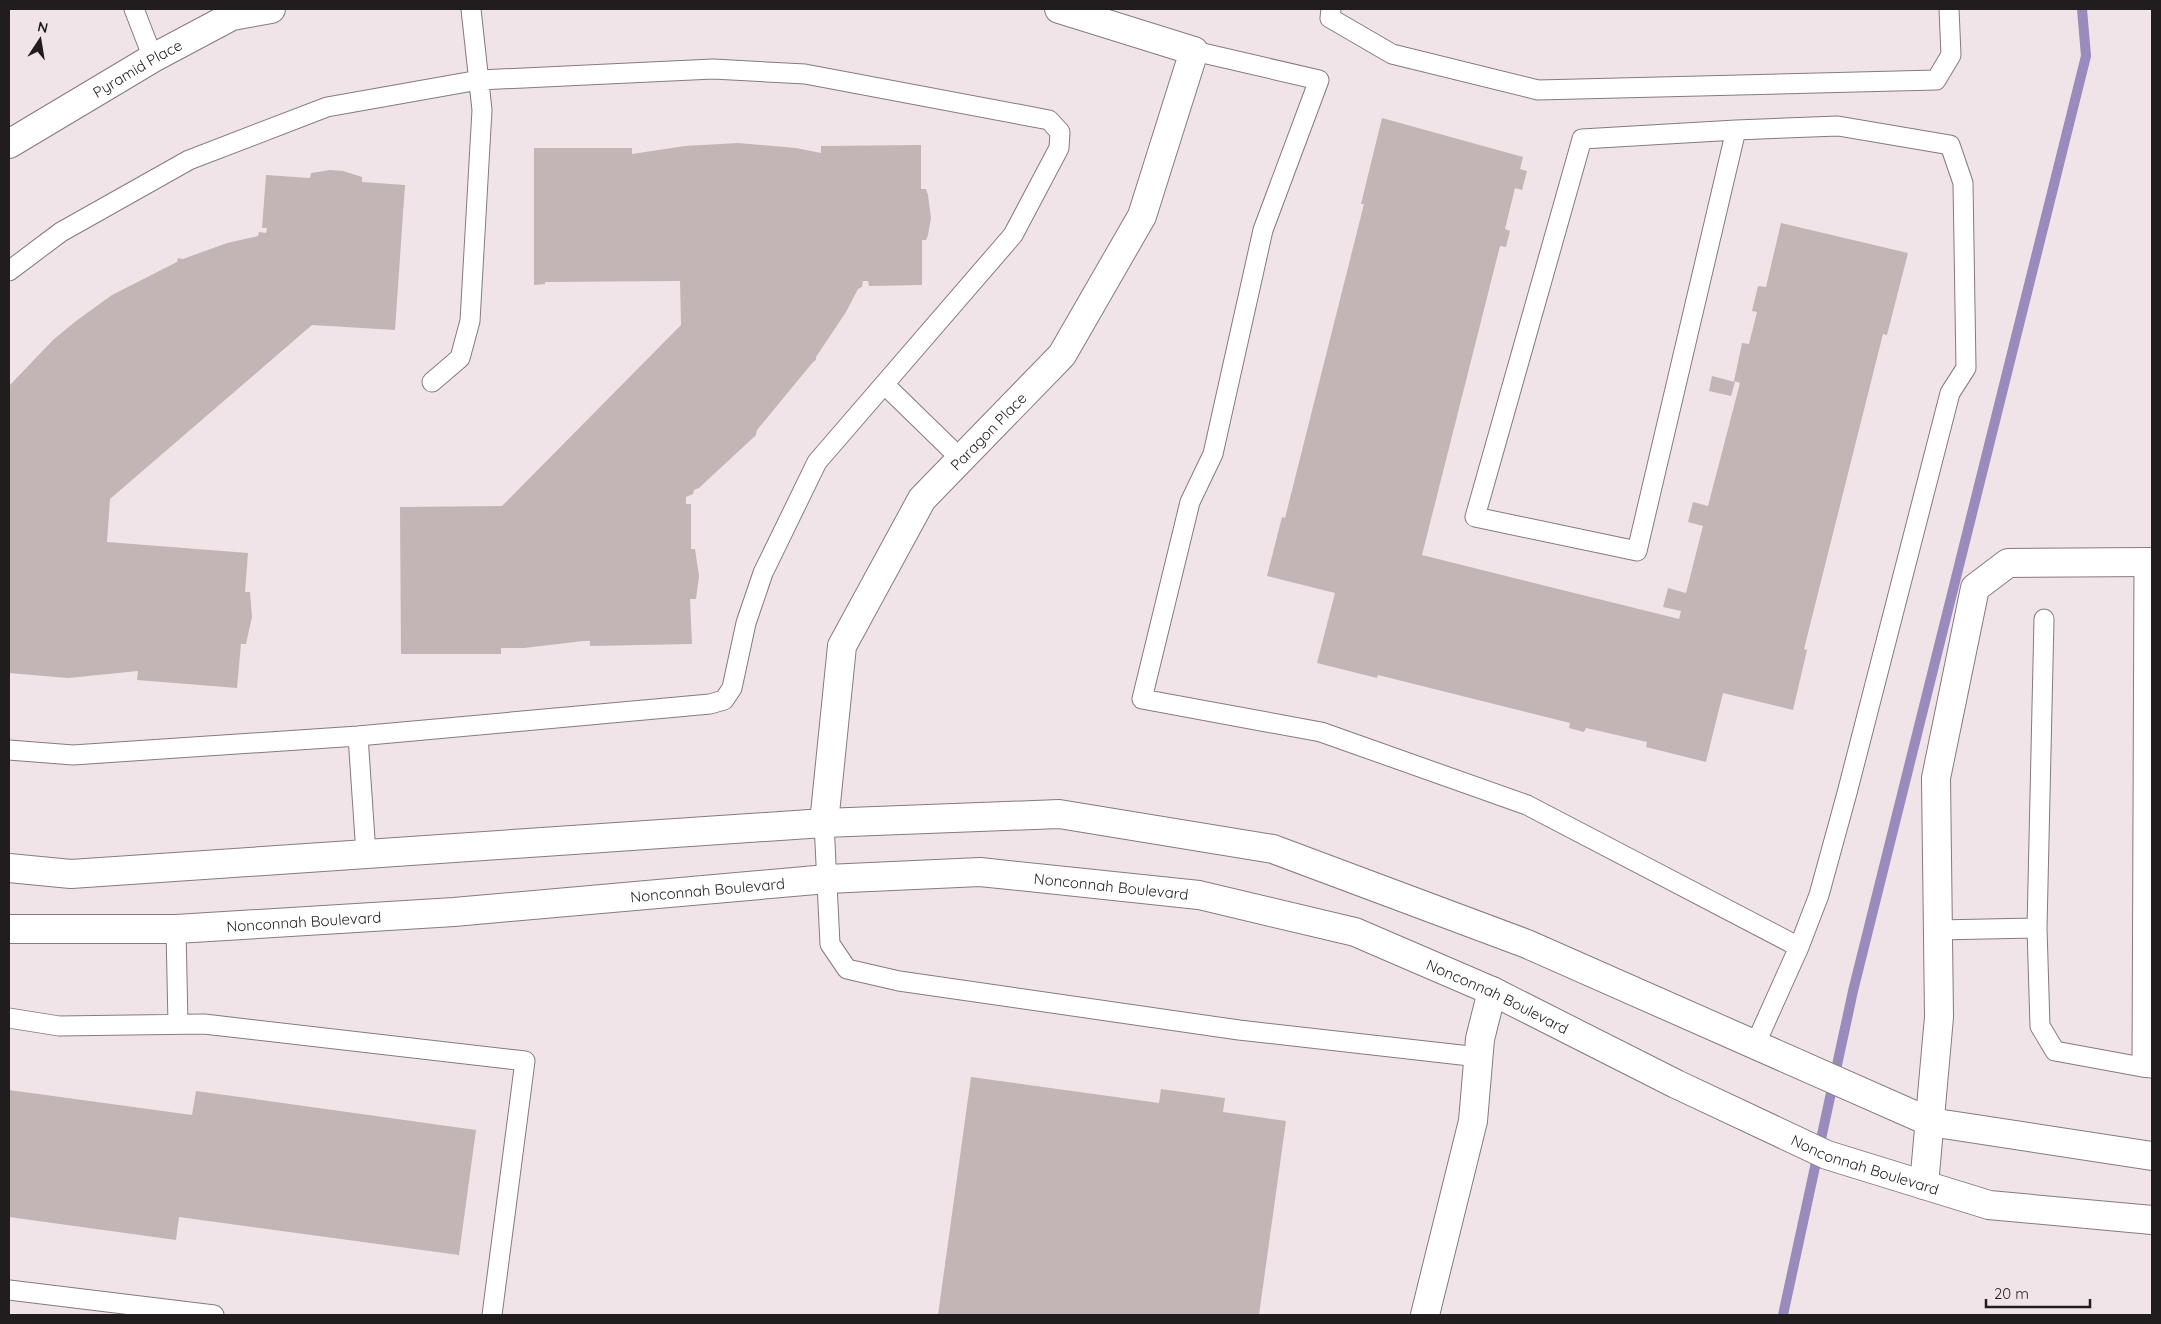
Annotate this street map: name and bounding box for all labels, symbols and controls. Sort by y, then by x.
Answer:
north arrow [15,15,65,65]
text: N [36,17,50,37]
street label: Pyramid Place [89,35,185,101]
street label: Paragon Place [946,388,1030,474]
street label: Nonconnah Boulevard [1033,868,1189,903]
street label: Nonconnah Boulevard [629,873,786,906]
street label: Nonconnah Boulevard [226,907,382,935]
street label: Nonconnah Boulevard [1424,954,1572,1038]
street label: Nonconnah Boulevard [1788,1130,1941,1199]
scale bar [1986,1276,2090,1308]
text: 20 m [1994,1284,2029,1303]

